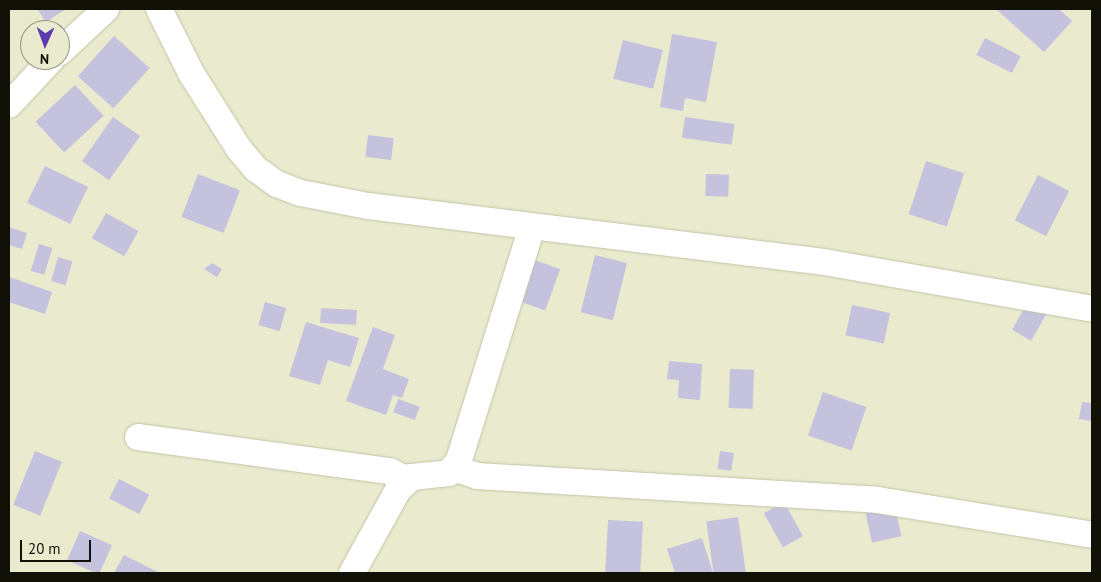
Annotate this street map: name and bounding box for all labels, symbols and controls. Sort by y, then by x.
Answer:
north arrow [20,20,70,70]
text: N [40,50,49,68]
scale bar [22,530,94,562]
text: 20 m [28,539,61,558]

